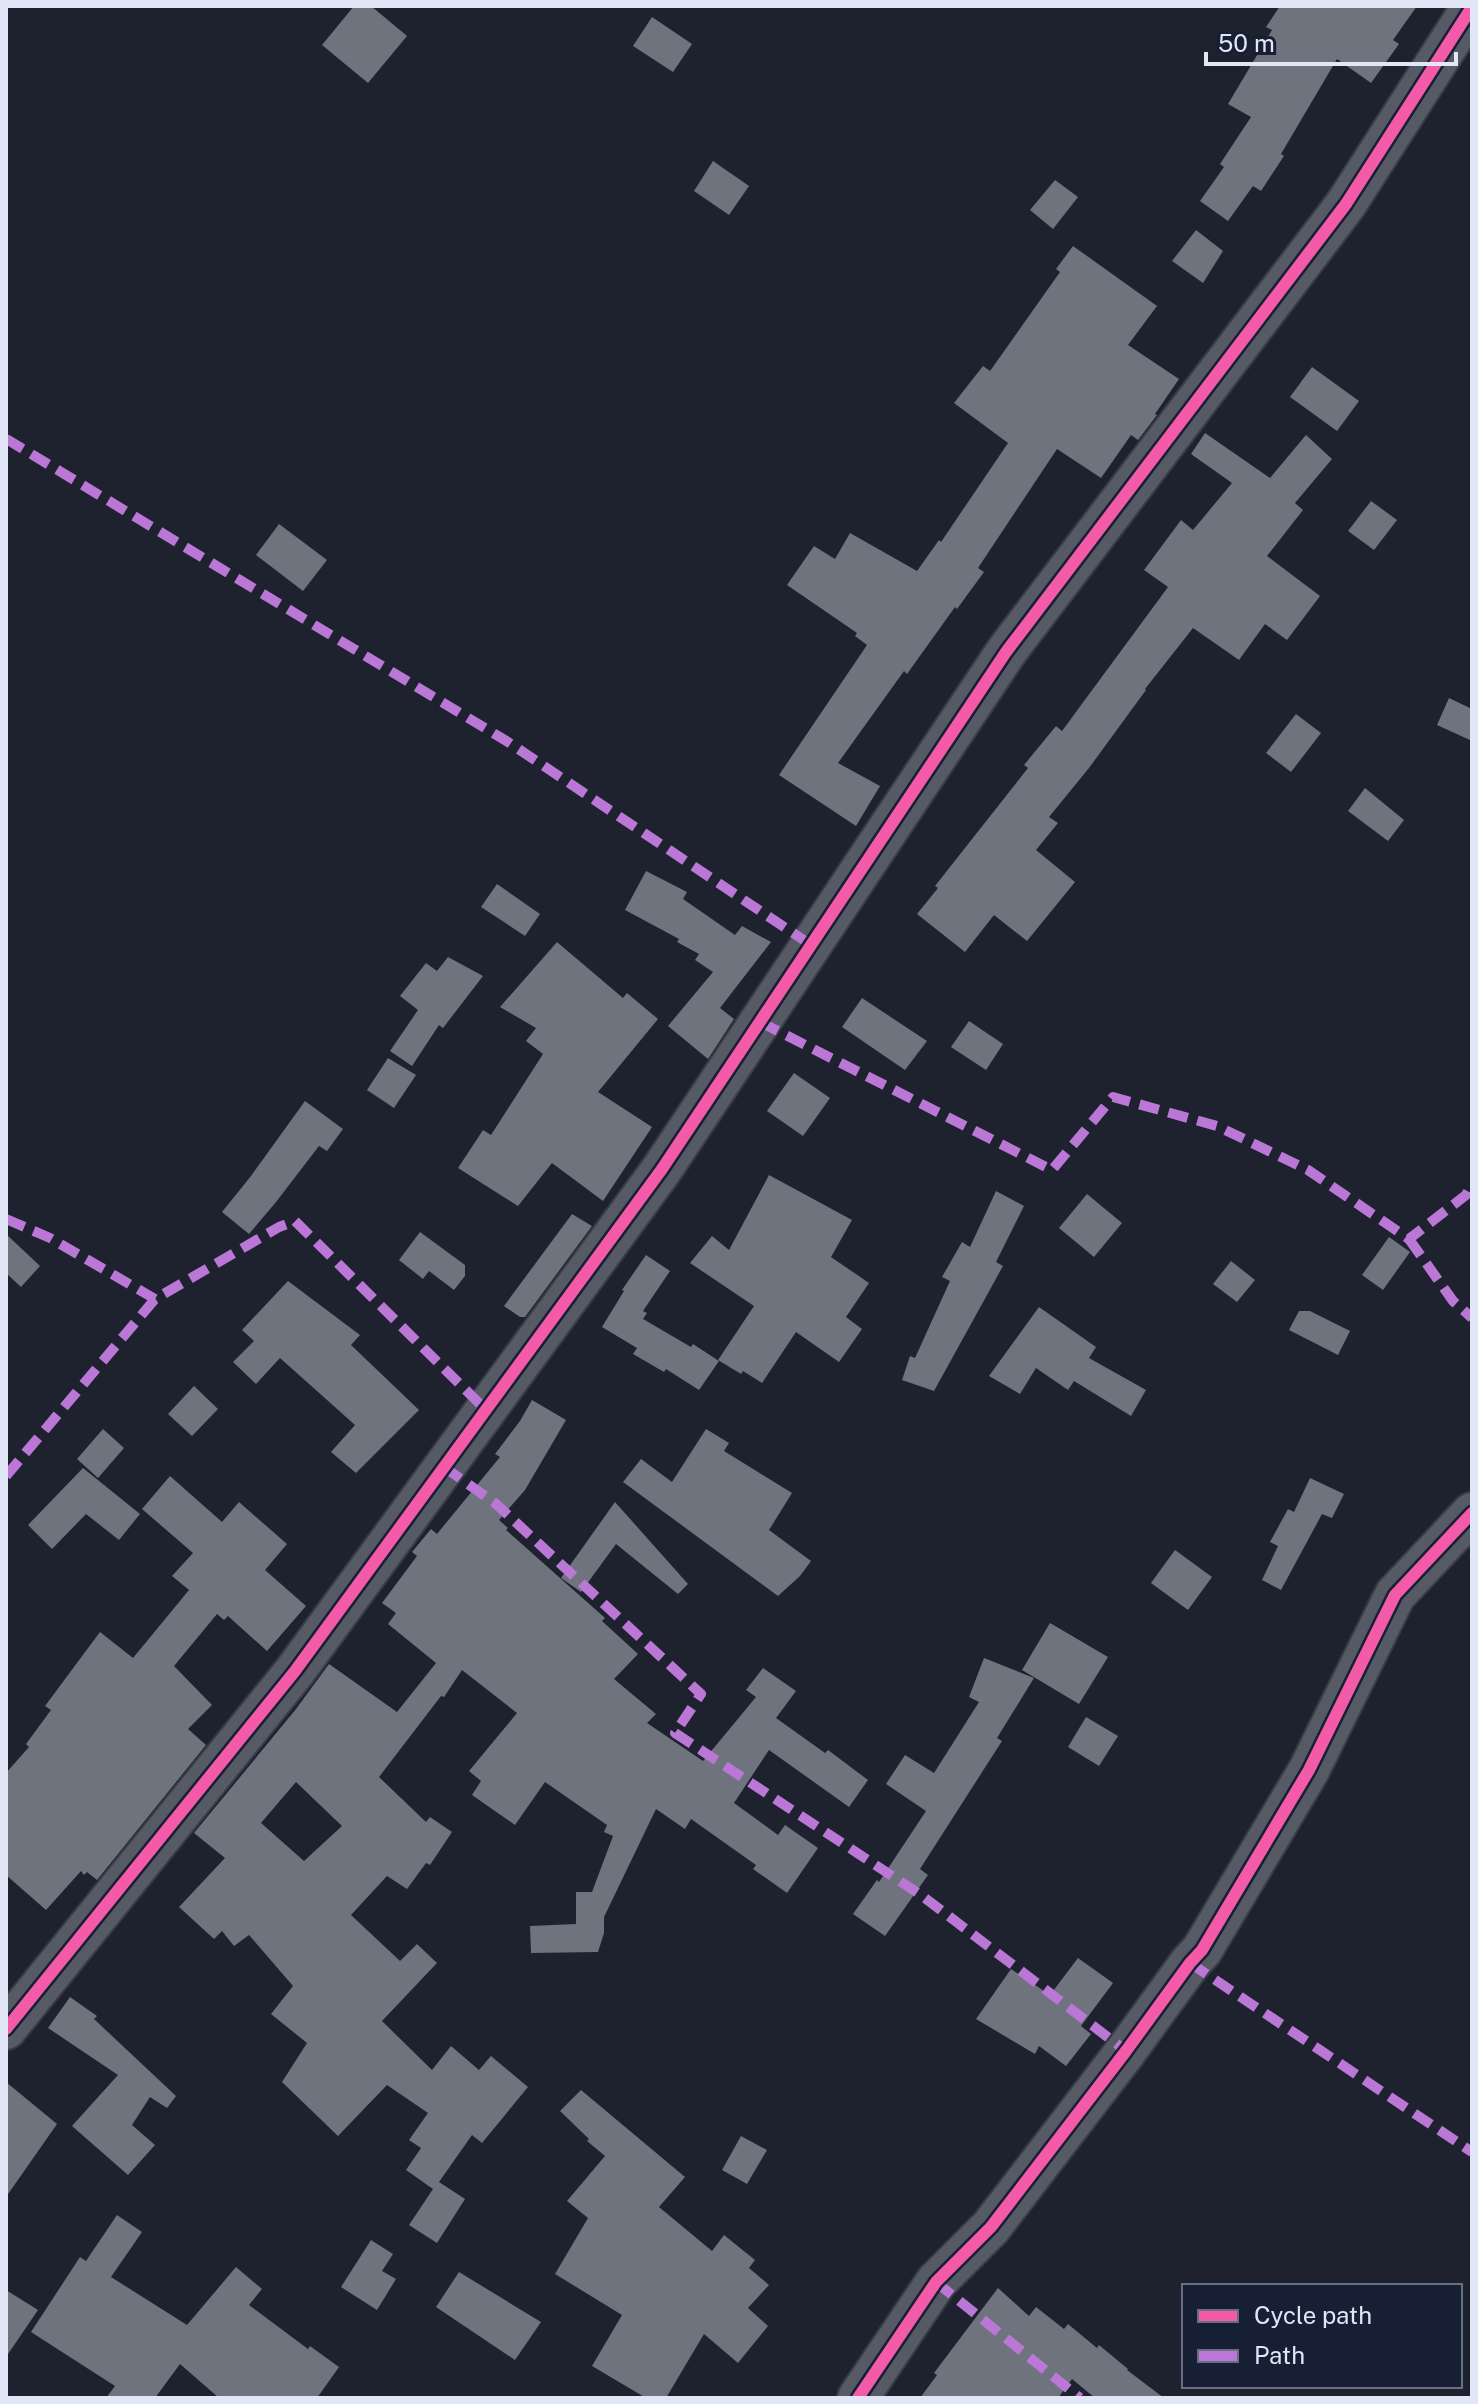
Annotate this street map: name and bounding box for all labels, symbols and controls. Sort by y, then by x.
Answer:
scale bar [1206,16,1456,66]
text: 50 m [1218,29,1275,57]
legend [1182,2284,1462,2388]
text: Cycle path [1254,2301,1372,2329]
text: Path [1254,2341,1305,2369]

